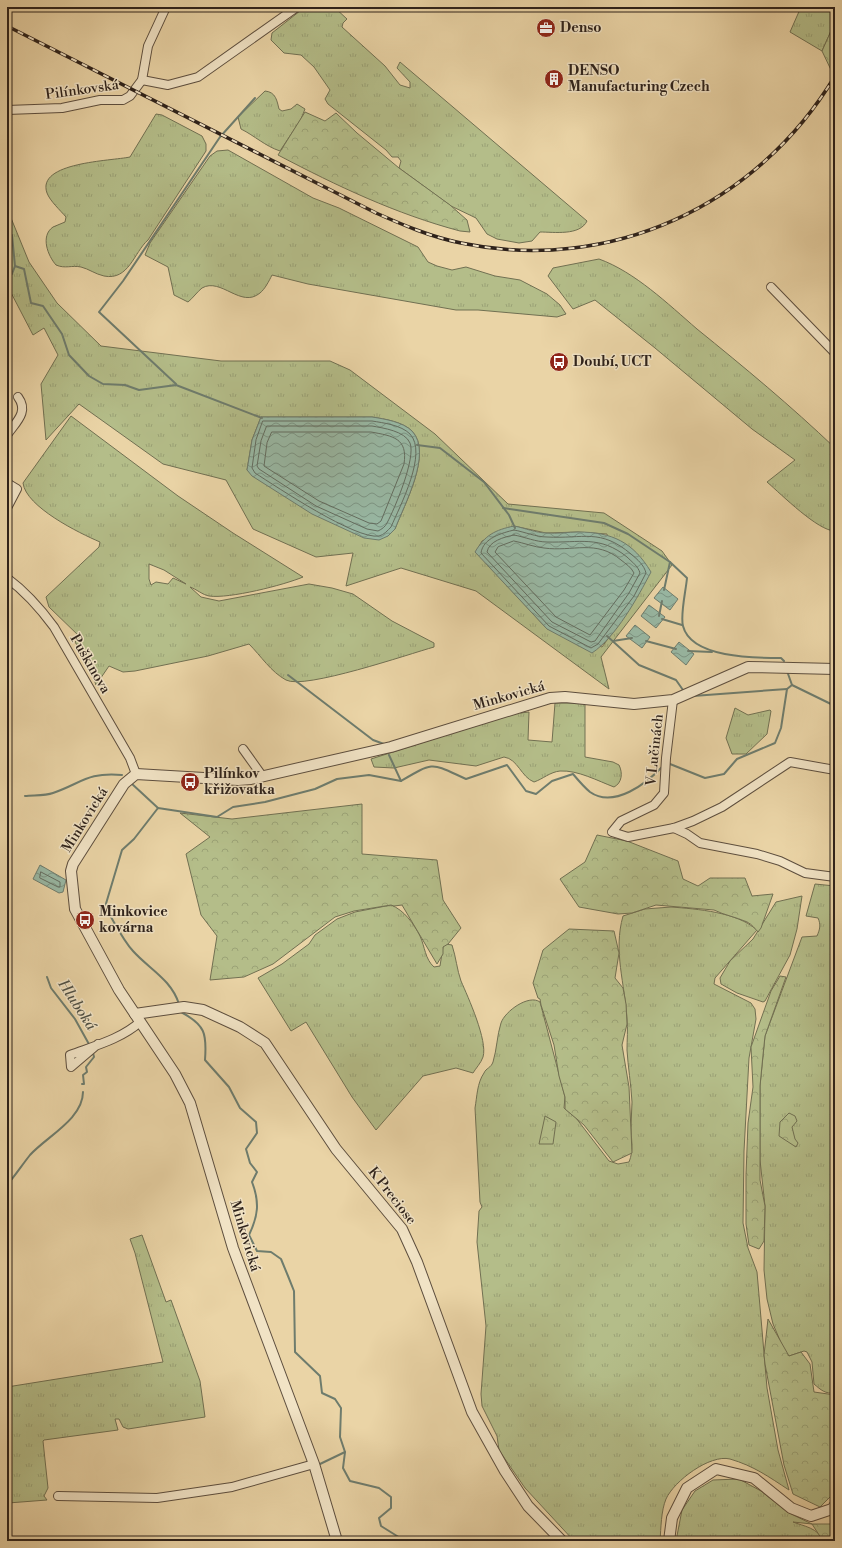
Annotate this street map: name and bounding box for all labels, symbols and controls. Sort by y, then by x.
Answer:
office icon: Denso [535,17,557,39]
place label: Denso [560,19,602,37]
place label: DENSO Manufacturing Czech [568,62,710,96]
building icon: DENSO Manufacturing Czech [543,68,565,90]
street label: Pilínkovská [44,76,121,104]
bus stop icon: Doubí, UCT [548,351,570,373]
place label: Doubí, UCT [573,353,651,371]
street label: Puškinova [66,631,115,698]
street label: Minkovická [471,677,548,715]
street label: V Lučinách [642,712,668,788]
place label: Pilínkov křižovatka [204,765,275,799]
bus stop icon: Pilínkov křižovatka [179,771,201,793]
street label: Minkovická [58,783,113,856]
place label: Minkovice kovárna [99,903,168,937]
bus stop icon: Minkovice kovárna [74,909,96,931]
water label: Hluboká [53,975,101,1035]
street label: K Preciose [364,1163,420,1229]
street label: Minkovická [226,1198,265,1275]

